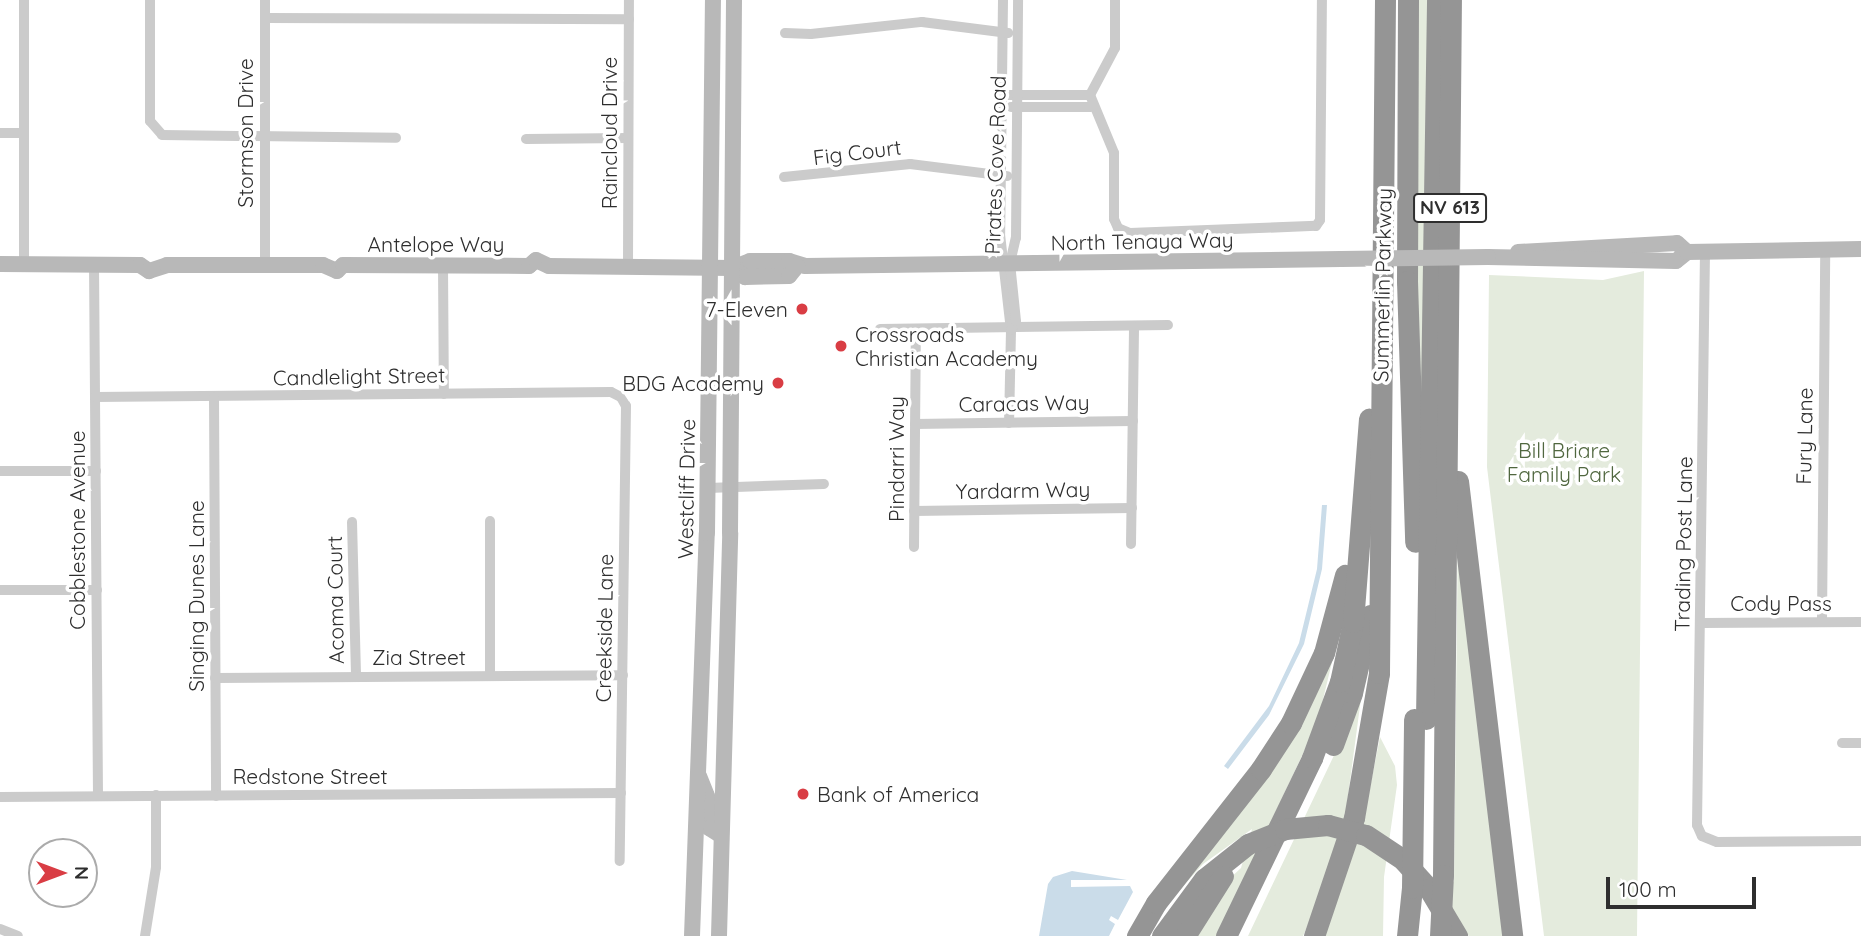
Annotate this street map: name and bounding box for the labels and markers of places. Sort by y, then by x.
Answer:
place label: 7-Eleven [706,296,788,322]
marker: 7-Eleven [794,301,810,317]
place label: Crossroads Christian Academy [855,321,1038,371]
marker: Crossroads Christian Academy [833,338,849,354]
place label: BDG Academy [622,370,764,396]
marker: BDG Academy [770,375,786,391]
place label: Bank of America [817,781,979,807]
marker: Bank of America [795,786,811,802]

